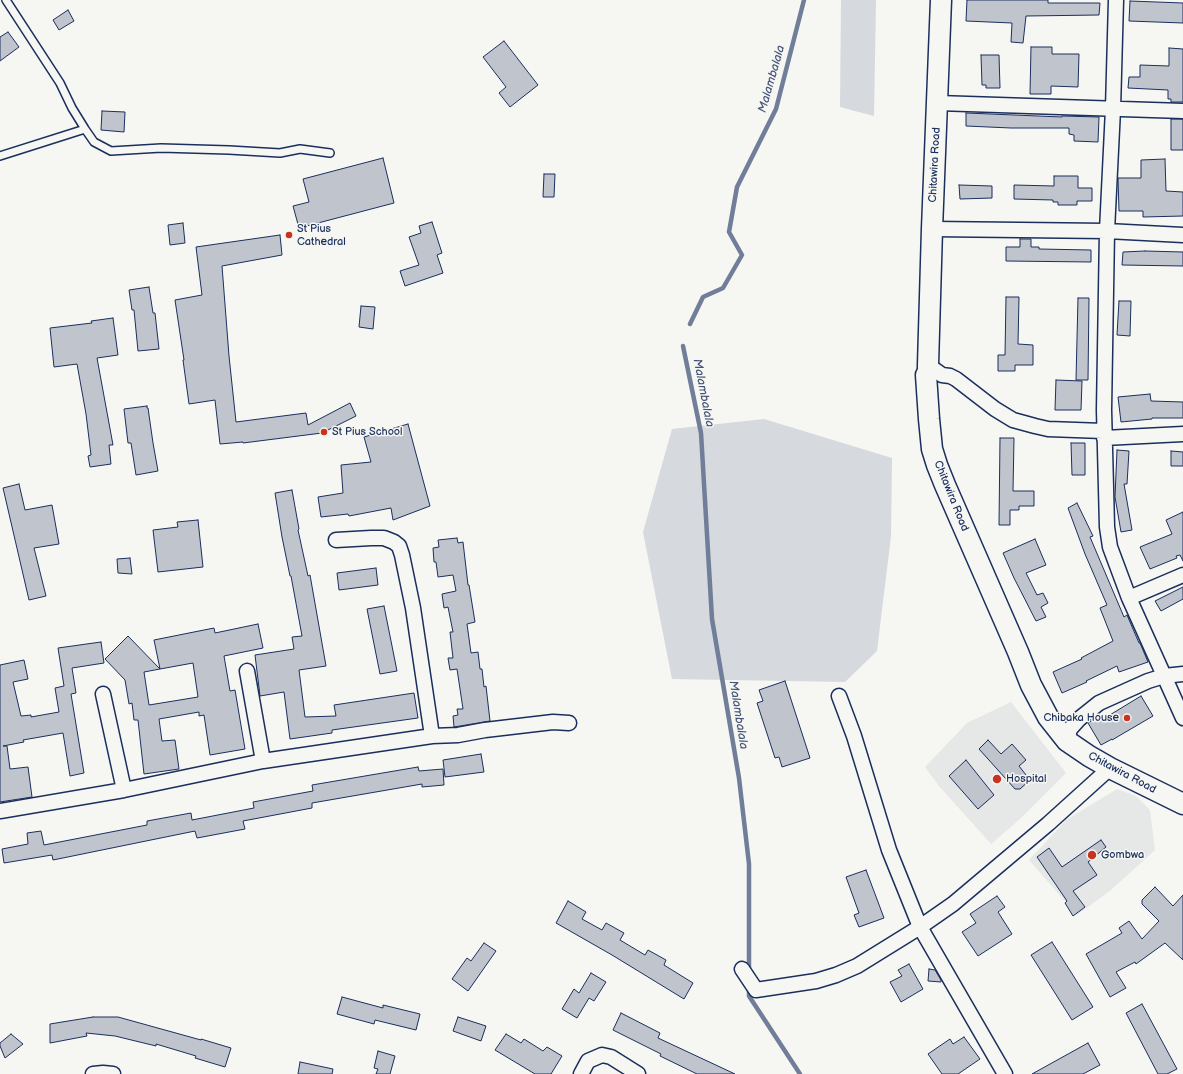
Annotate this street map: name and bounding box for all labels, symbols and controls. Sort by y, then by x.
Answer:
water label: Malambalala [756,44,788,114]
street label: Chitawira Road [926,127,944,203]
place label: St Pius Cathedral [297,222,346,248]
marker: St Pius Cathedral [284,230,294,240]
water label: Malambalala [689,358,717,428]
place label: St Pius School [332,425,403,439]
marker: St Pius School [319,427,329,437]
street label: Chitawira Road [931,459,971,533]
water label: Malambalala [725,680,751,750]
place label: Chibaka House [1043,711,1119,725]
marker: Chibaka House [1122,713,1132,723]
street label: Chitawira Road [1086,750,1158,796]
place label: Hospital [1006,772,1046,786]
marker: Hospital [991,773,1003,785]
place label: Gombwa [1101,848,1144,862]
marker: Gombwa [1086,849,1098,861]

